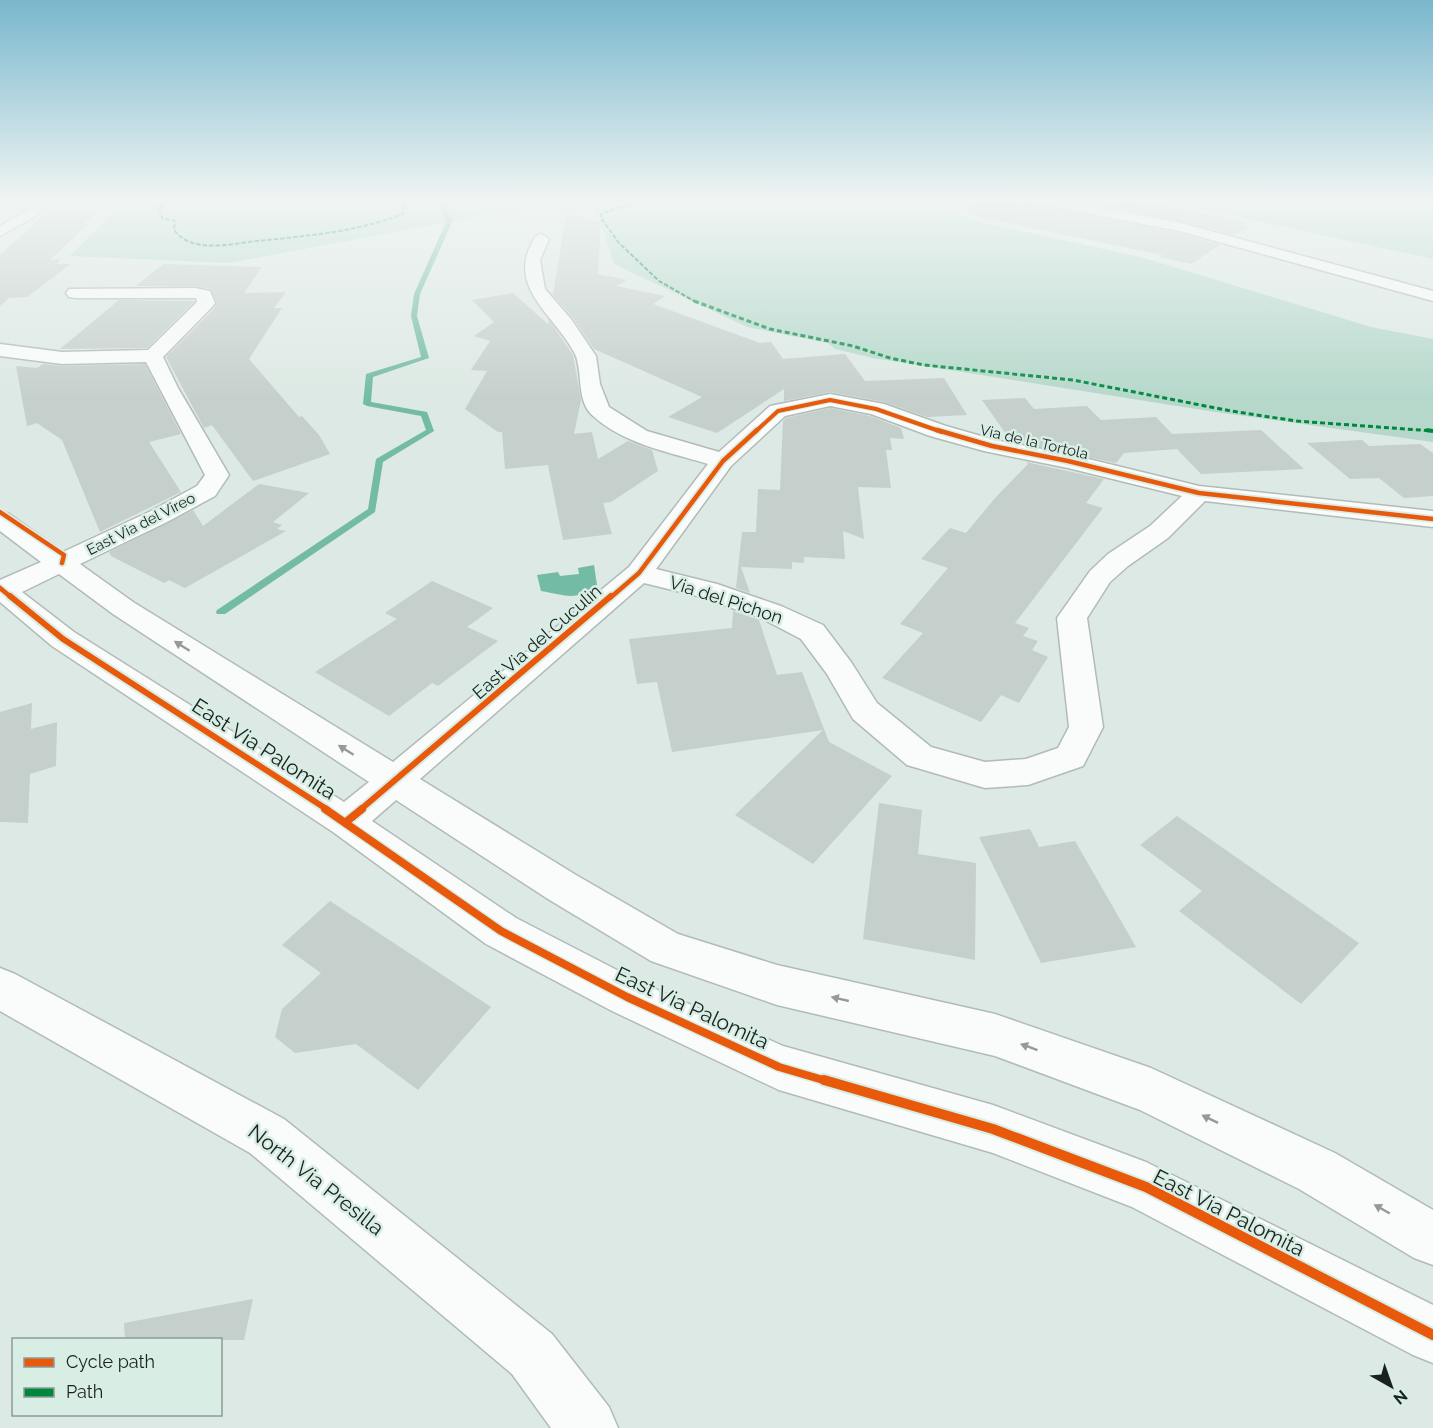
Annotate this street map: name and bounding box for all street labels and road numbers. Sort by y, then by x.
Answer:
street label: Via de la Tortola [978,421,1090,463]
street label: East Via del Vireo [84,489,198,559]
street label: Via del Pichon [667,571,785,628]
street label: East Via del Cuculin [468,580,605,703]
street label: East Via Palomita [188,693,341,804]
street label: East Via Palomita [611,961,773,1054]
street label: North Via Presilla [243,1119,389,1240]
street label: East Via Palomita [1149,1164,1309,1262]

